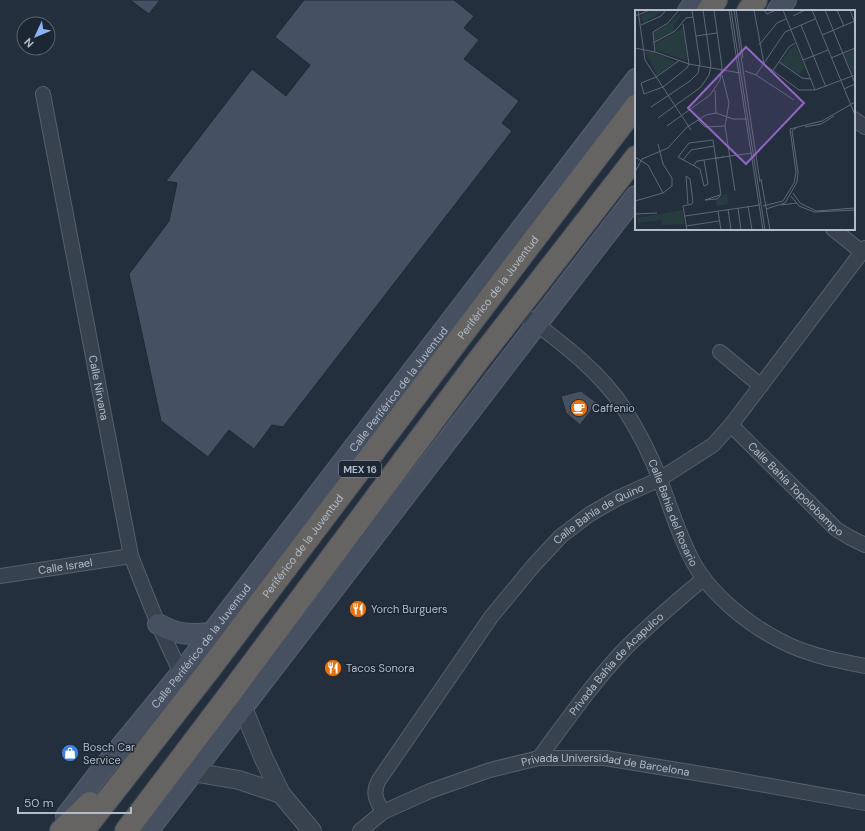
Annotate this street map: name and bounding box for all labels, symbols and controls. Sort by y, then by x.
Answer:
inset map [635,10,855,230]
north arrow [16,16,56,56]
text: N [21,35,37,51]
street label: Periférico de la Juventud [454,233,542,342]
street label: Calle Periférico de la Juventud [346,324,451,455]
street label: Calle Nirvana [86,354,112,422]
cafe icon: Caffenio [569,398,589,418]
place label: Caffenio [592,401,635,415]
street label: Calle Bahía Topolobampo [745,439,846,539]
street label: Calle Bahia del Rosario [645,457,701,569]
road number: MEX 16 [339,461,381,477]
street label: Calle Bahía de Quino [550,480,646,547]
street label: Periférico de la Juventud [259,491,346,600]
street label: Calle Israel [37,555,93,577]
street label: Calle Periférico de la Juventud [148,581,254,711]
restaurant icon: Yorch Burguers [348,599,368,619]
place label: Yorch Burguers [371,602,448,616]
street label: Privada Bahía de Acapulco [566,609,666,718]
restaurant icon: Tacos Sonora [323,658,343,678]
place label: Tacos Sonora [346,661,414,675]
place label: Bosch Car Service [83,740,135,767]
shop icon: Bosch Car Service [60,743,80,763]
street label: Privada Universidad de Barcelona [520,751,691,779]
scale bar [18,789,131,815]
text: 50 m [24,795,53,811]

